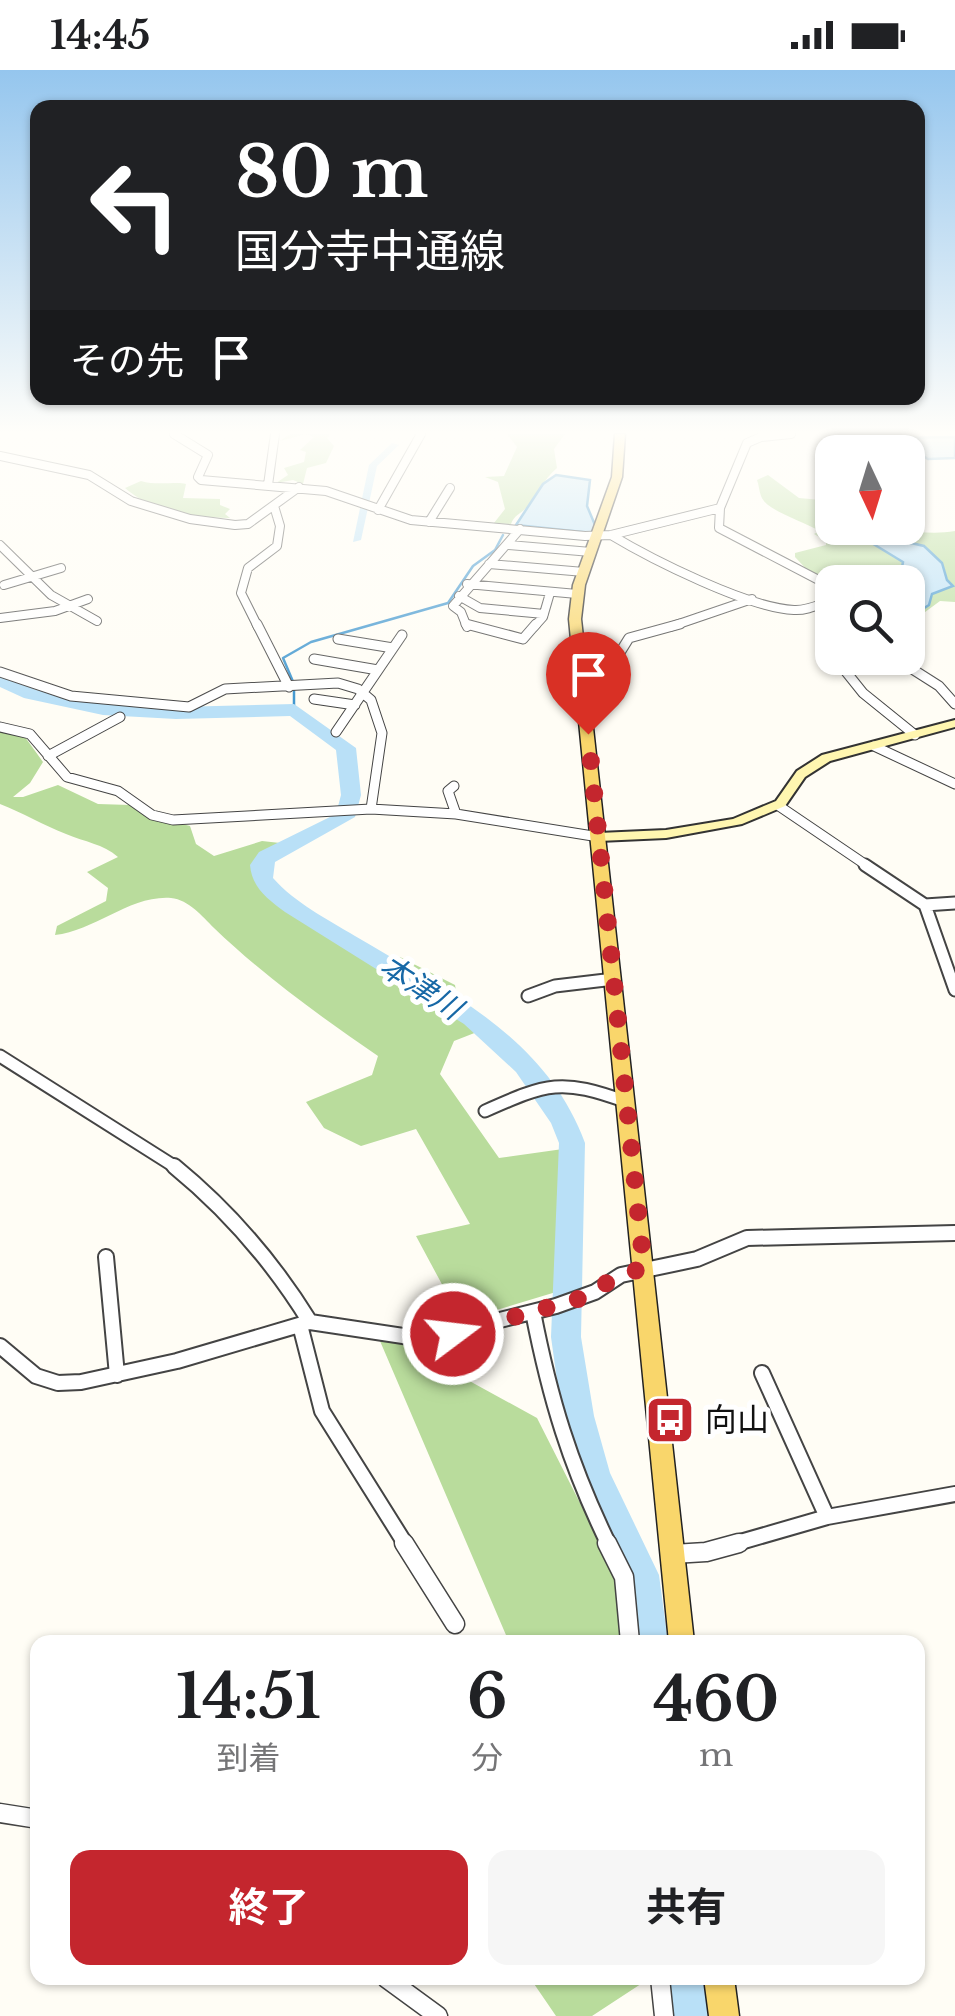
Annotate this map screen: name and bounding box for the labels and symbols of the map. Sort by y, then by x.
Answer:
north arrow [815,435,925,545]
pin [546,632,631,735]
water label: 本津川 [373,947,471,1029]
position arrow [401,1282,505,1386]
bus stop icon: 向山 [644,1394,696,1446]
place label: 向山 [705,1400,769,1440]

